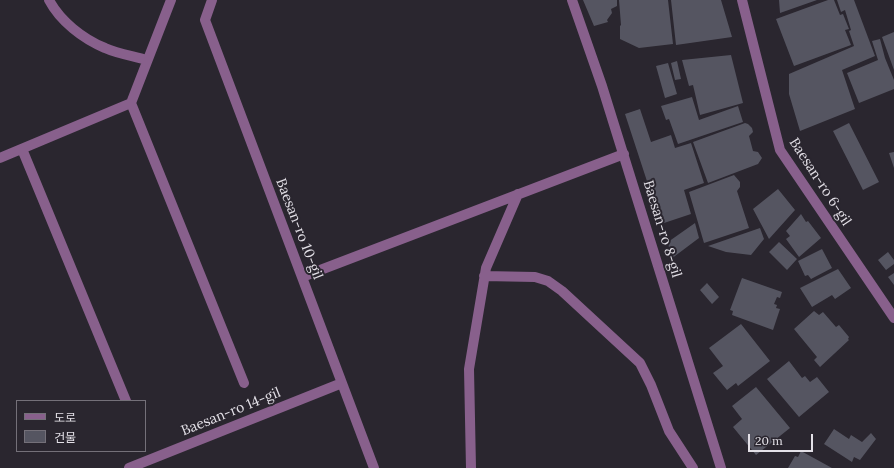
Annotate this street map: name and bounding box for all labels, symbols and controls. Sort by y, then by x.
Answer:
street label: Baesan-ro 6-gil [785,135,855,229]
street label: Baesan-ro 10-gil [272,176,326,282]
street label: Baesan-ro 8-gil [639,178,685,280]
street label: Baesan-ro 14-gil [179,384,283,440]
legend [16,400,146,452]
text: 도로 [54,410,76,425]
scale bar [750,426,815,452]
text: 건물 [54,430,76,445]
text: 20 m [755,433,783,448]

